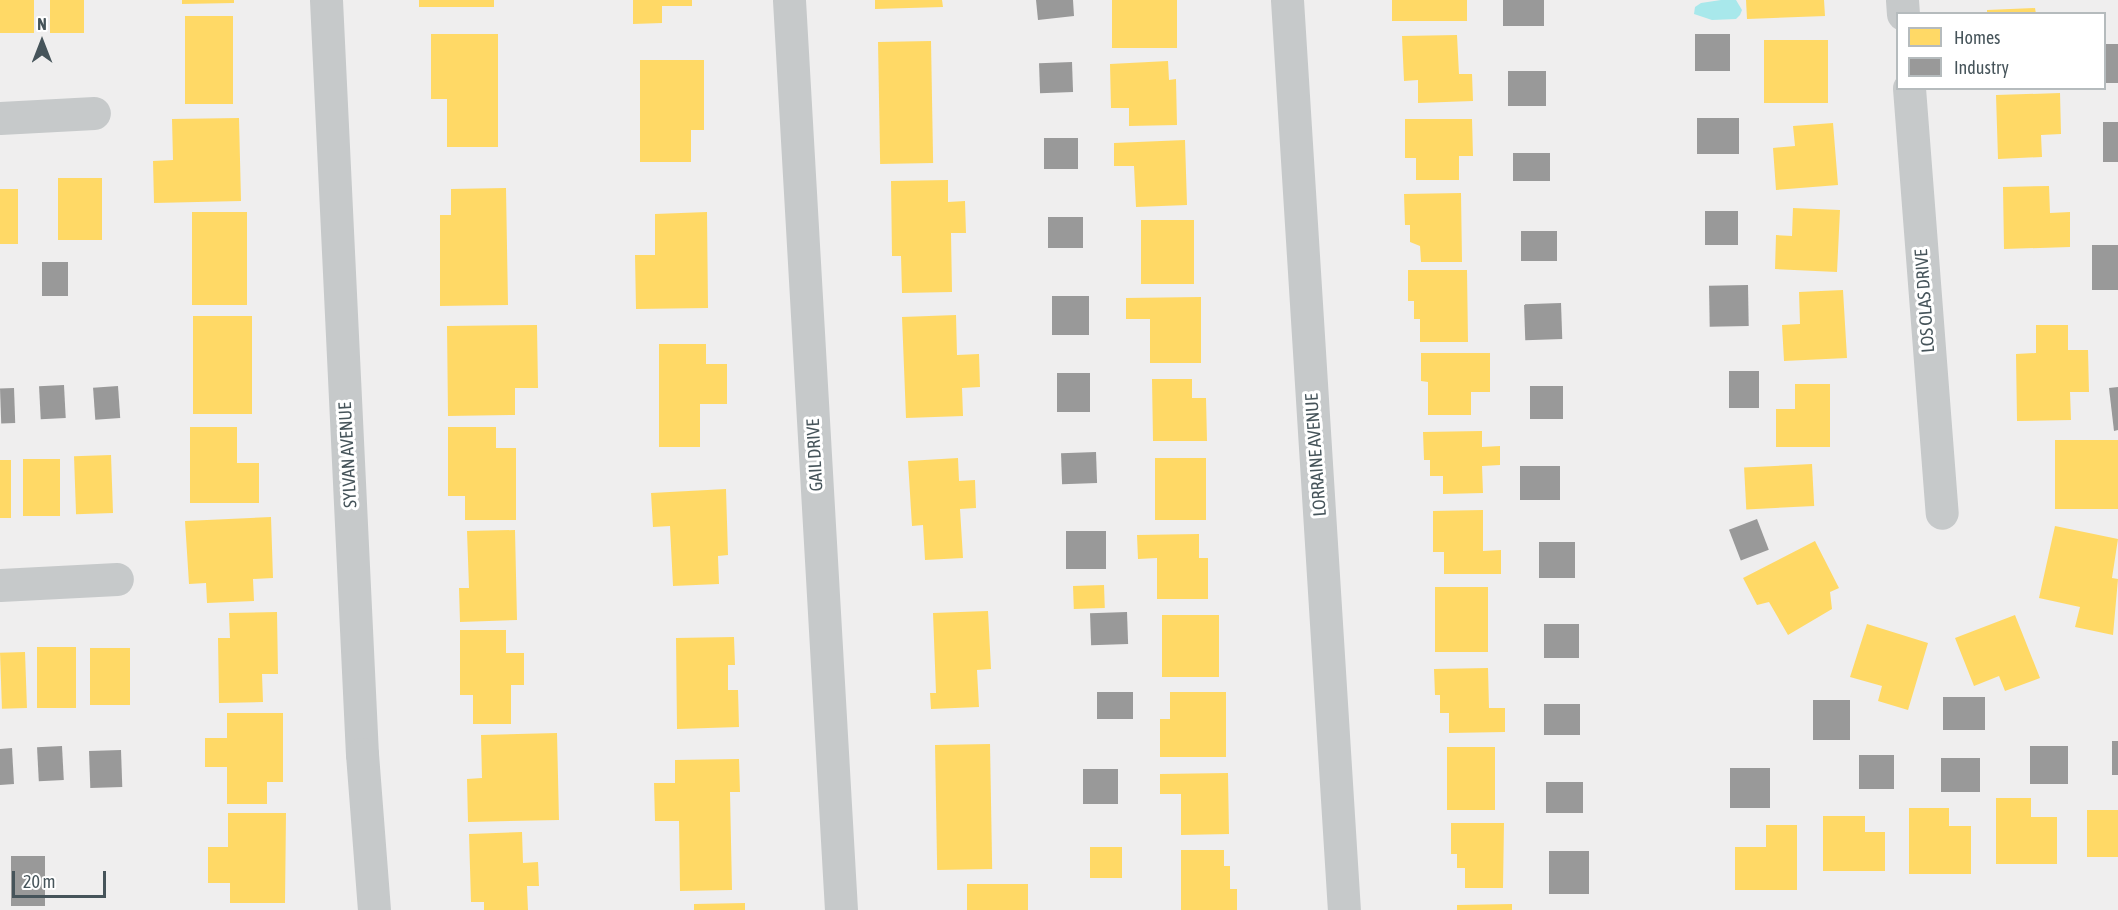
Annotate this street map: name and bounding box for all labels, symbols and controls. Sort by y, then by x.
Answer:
north arrow [12,12,72,72]
legend [1896,12,2106,90]
text: N [37,15,47,33]
text: Homes [1954,27,2000,48]
text: Industry [1954,57,2009,78]
street label: LOS OLAS DRIVE [1911,249,1939,353]
street label: LORRAINE AVENUE [1301,393,1331,517]
street label: SYLVAN AVENUE [334,402,362,508]
street label: GAIL DRIVE [802,418,828,492]
scale bar [15,859,110,897]
text: 20 m [23,871,55,892]

